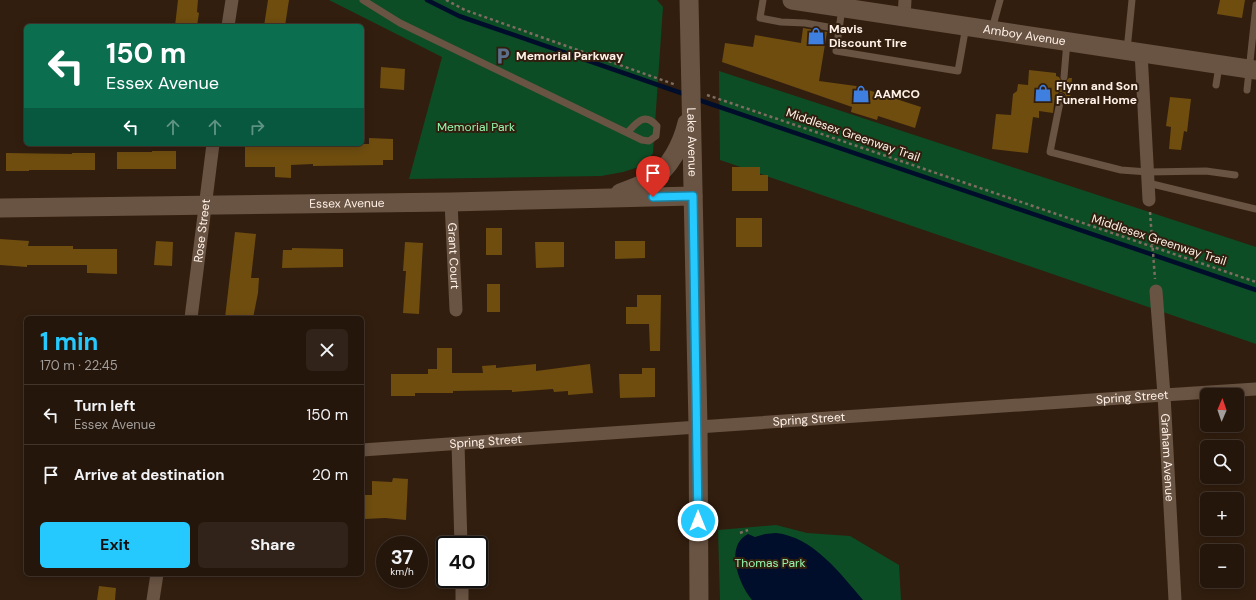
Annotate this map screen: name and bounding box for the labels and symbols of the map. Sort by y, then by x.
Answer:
place label: Mavis Discount Tire [829,21,907,51]
street label: Amboy Avenue [982,21,1067,49]
shop icon: Mavis Discount Tire [806,26,826,46]
parking icon: Memorial Parkway [493,46,513,66]
place label: Memorial Parkway [516,48,624,64]
place label: Flynn and Son Funeral Home [1056,78,1138,108]
shop icon: Flynn and Son Funeral Home [1033,83,1053,103]
shop icon: AAMCO [851,84,871,104]
place label: AAMCO [874,86,920,102]
street label: Middlesex Greenway Trail [784,105,922,165]
street label: Lake Avenue [683,107,701,177]
park label: Memorial Park [437,119,515,135]
pin [636,156,670,197]
street label: Essex Avenue [309,195,385,212]
street label: Rose Street [190,198,214,263]
street label: Middlesex Greenway Trail [1090,211,1228,269]
street label: Grant Court [444,222,463,290]
street label: Spring Street [1095,387,1169,408]
north arrow [1200,388,1244,432]
street label: Spring Street [772,409,846,430]
street label: Graham Avenue [1157,413,1178,502]
street label: Spring Street [449,431,523,452]
position arrow [677,500,719,542]
speed limit sign: 40 [436,536,488,588]
park label: Thomas Park [735,555,805,571]

